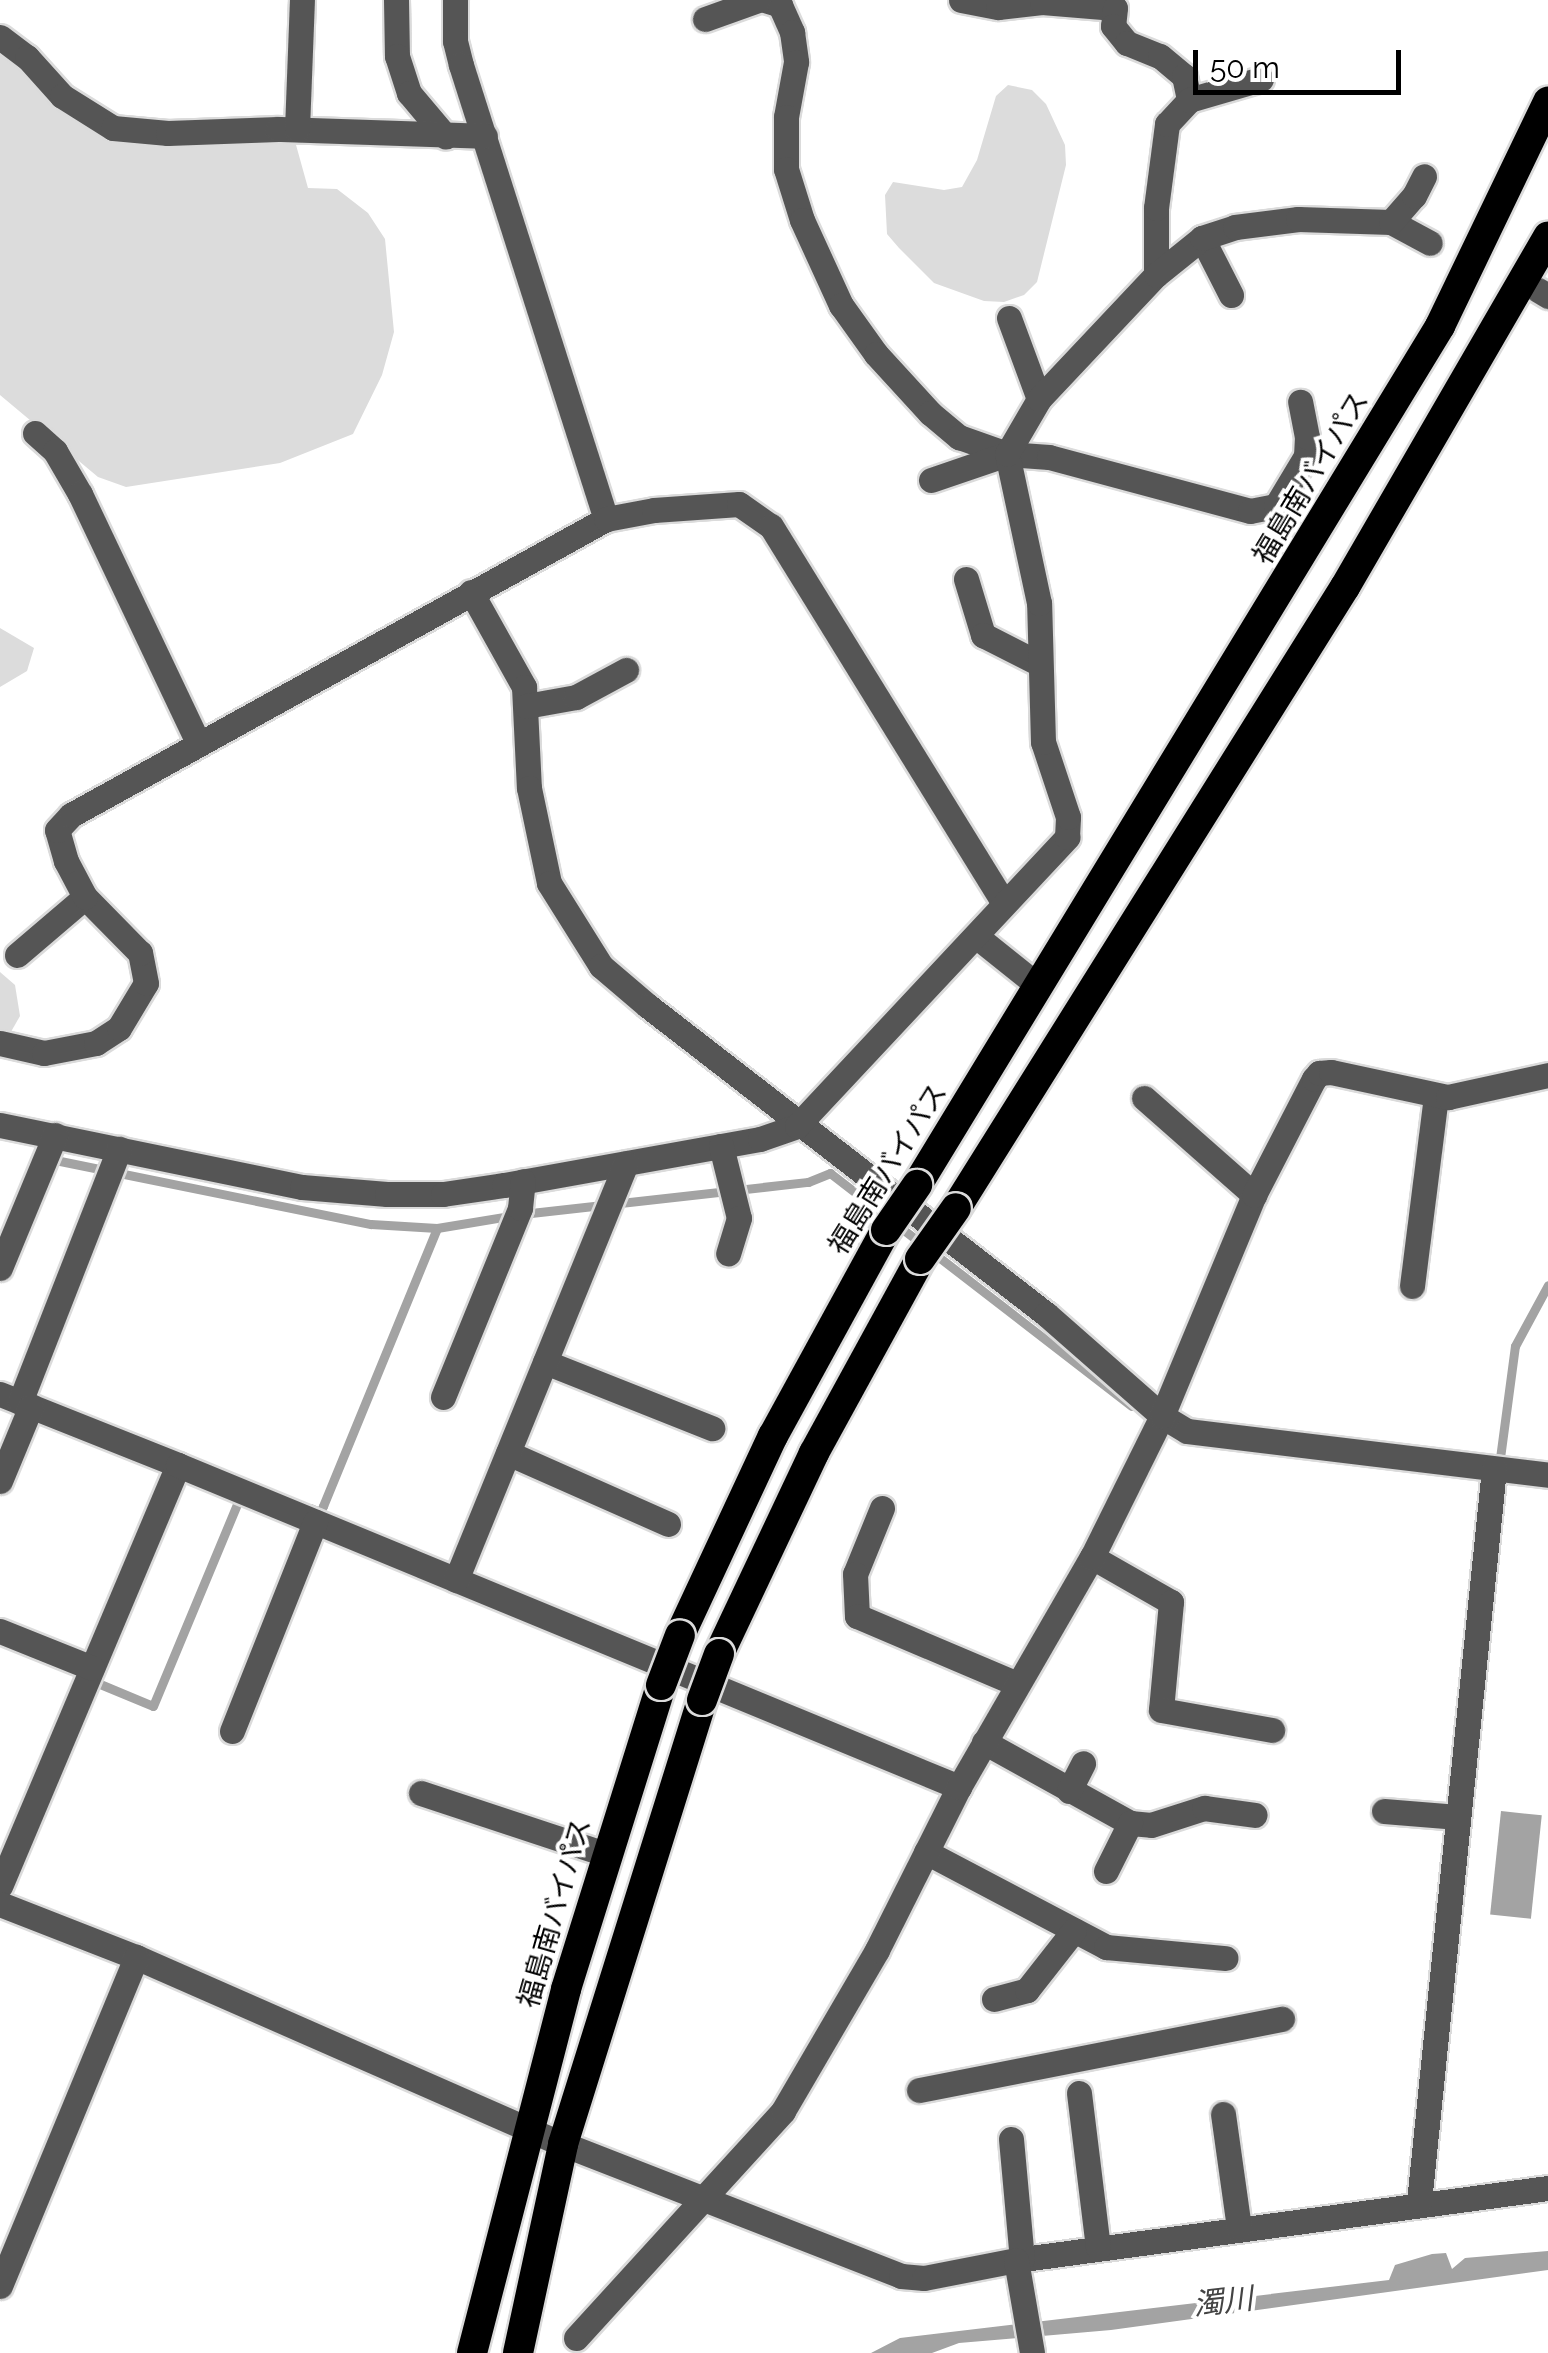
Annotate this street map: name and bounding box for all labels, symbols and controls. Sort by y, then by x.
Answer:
scale bar [1198,30,1406,92]
text: 50 m [1210,50,1280,85]
street label: 福島南バイパス [1246,385,1376,571]
street label: 福島南バイパス [822,1077,954,1261]
street label: 福島南バイパス [512,1814,598,2012]
water label: 濁川 [1191,2280,1255,2324]

